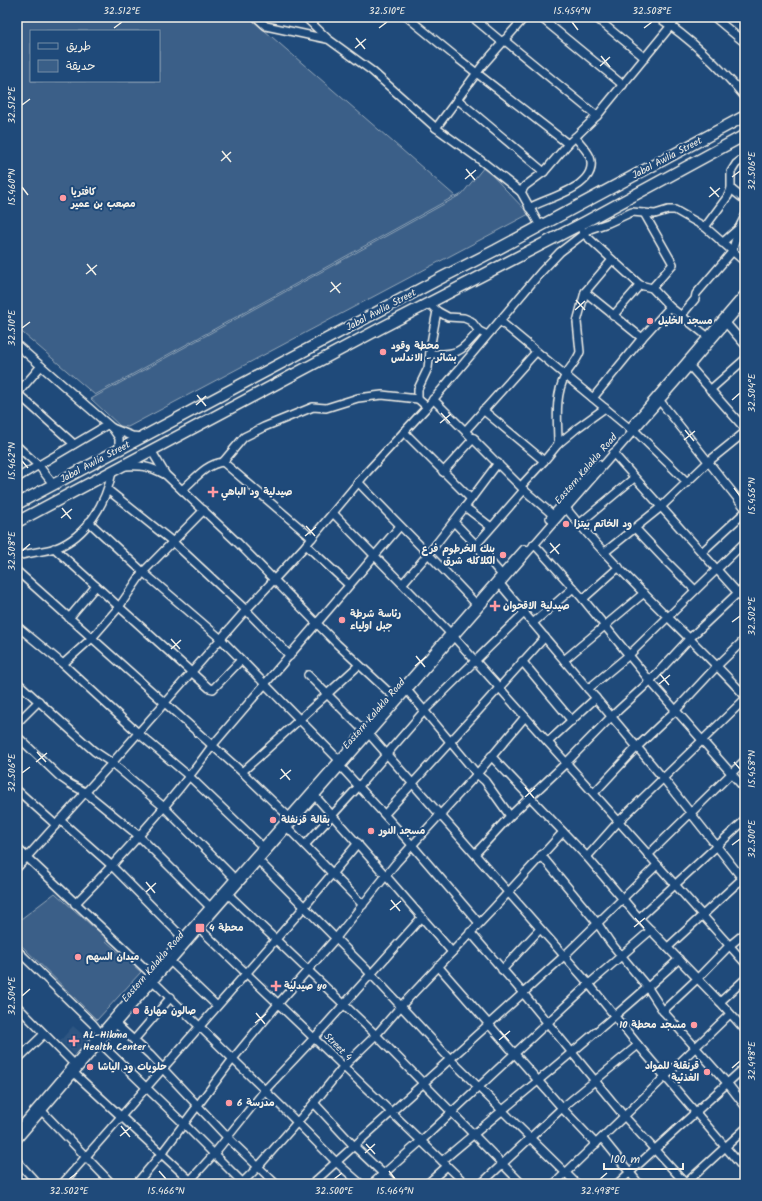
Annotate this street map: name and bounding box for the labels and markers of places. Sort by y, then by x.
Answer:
place label: كافتريا مصعب بن عمير [70,184,136,212]
marker: كافتريا مصعب بن عمير [58,193,68,203]
place label: مسجد الخليل [658,313,713,329]
marker: مسجد الخليل [645,316,655,326]
place label: محطة وقود بشائر - الاندلس [391,338,457,366]
marker: محطة وقود بشائر - الاندلس [378,347,388,357]
place label: صيدلية ود الباهي [221,484,293,501]
marker: صيدلية ود الباهي [208,487,218,497]
place label: ود الخاتم بيتزا [574,516,632,532]
marker: ود الخاتم بيتزا [561,519,571,529]
place label: بنك الخرطوم فرع الكلاكله شرق [422,541,495,569]
marker: بنك الخرطوم فرع الكلاكله شرق [498,550,508,560]
place label: صيدلية الاقحوان [503,598,570,614]
marker: صيدلية الاقحوان [490,601,500,611]
place label: رئاسة شرطة جبل اولياء [350,606,401,634]
marker: رئاسة شرطة جبل اولياء [337,615,347,625]
place label: بقالة قرنفلة [281,812,330,828]
marker: بقالة قرنفلة [268,815,278,825]
place label: مسجد النور [378,823,425,839]
marker: مسجد النور [366,826,376,836]
place label: محطة 4 [209,920,244,936]
marker: محطة 4 [194,922,206,934]
place label: ميدان السهم [86,949,139,965]
marker: ميدان السهم [73,952,83,962]
place label: صيدلية yo [284,978,327,994]
marker: صيدلية yo [271,981,281,991]
place label: صالون مهارة [144,1003,196,1019]
marker: صالون مهارة [131,1006,141,1016]
place label: مسجد محطة 10 [619,1017,686,1033]
marker: مسجد محطة 10 [689,1020,699,1030]
place label: AL-Hikma Health Center [83,1027,146,1055]
marker: AL-Hikma Health Center [68,1035,80,1047]
place label: قرنقلة للمواد الغذئية [645,1058,699,1086]
place label: حلويات ود الياشا [98,1059,167,1075]
marker: حلويات ود الياشا [85,1062,95,1072]
marker: قرنقلة للمواد الغذئية [702,1067,712,1077]
place label: مدرسة 6 [237,1095,275,1111]
marker: مدرسة 6 [224,1098,234,1108]

